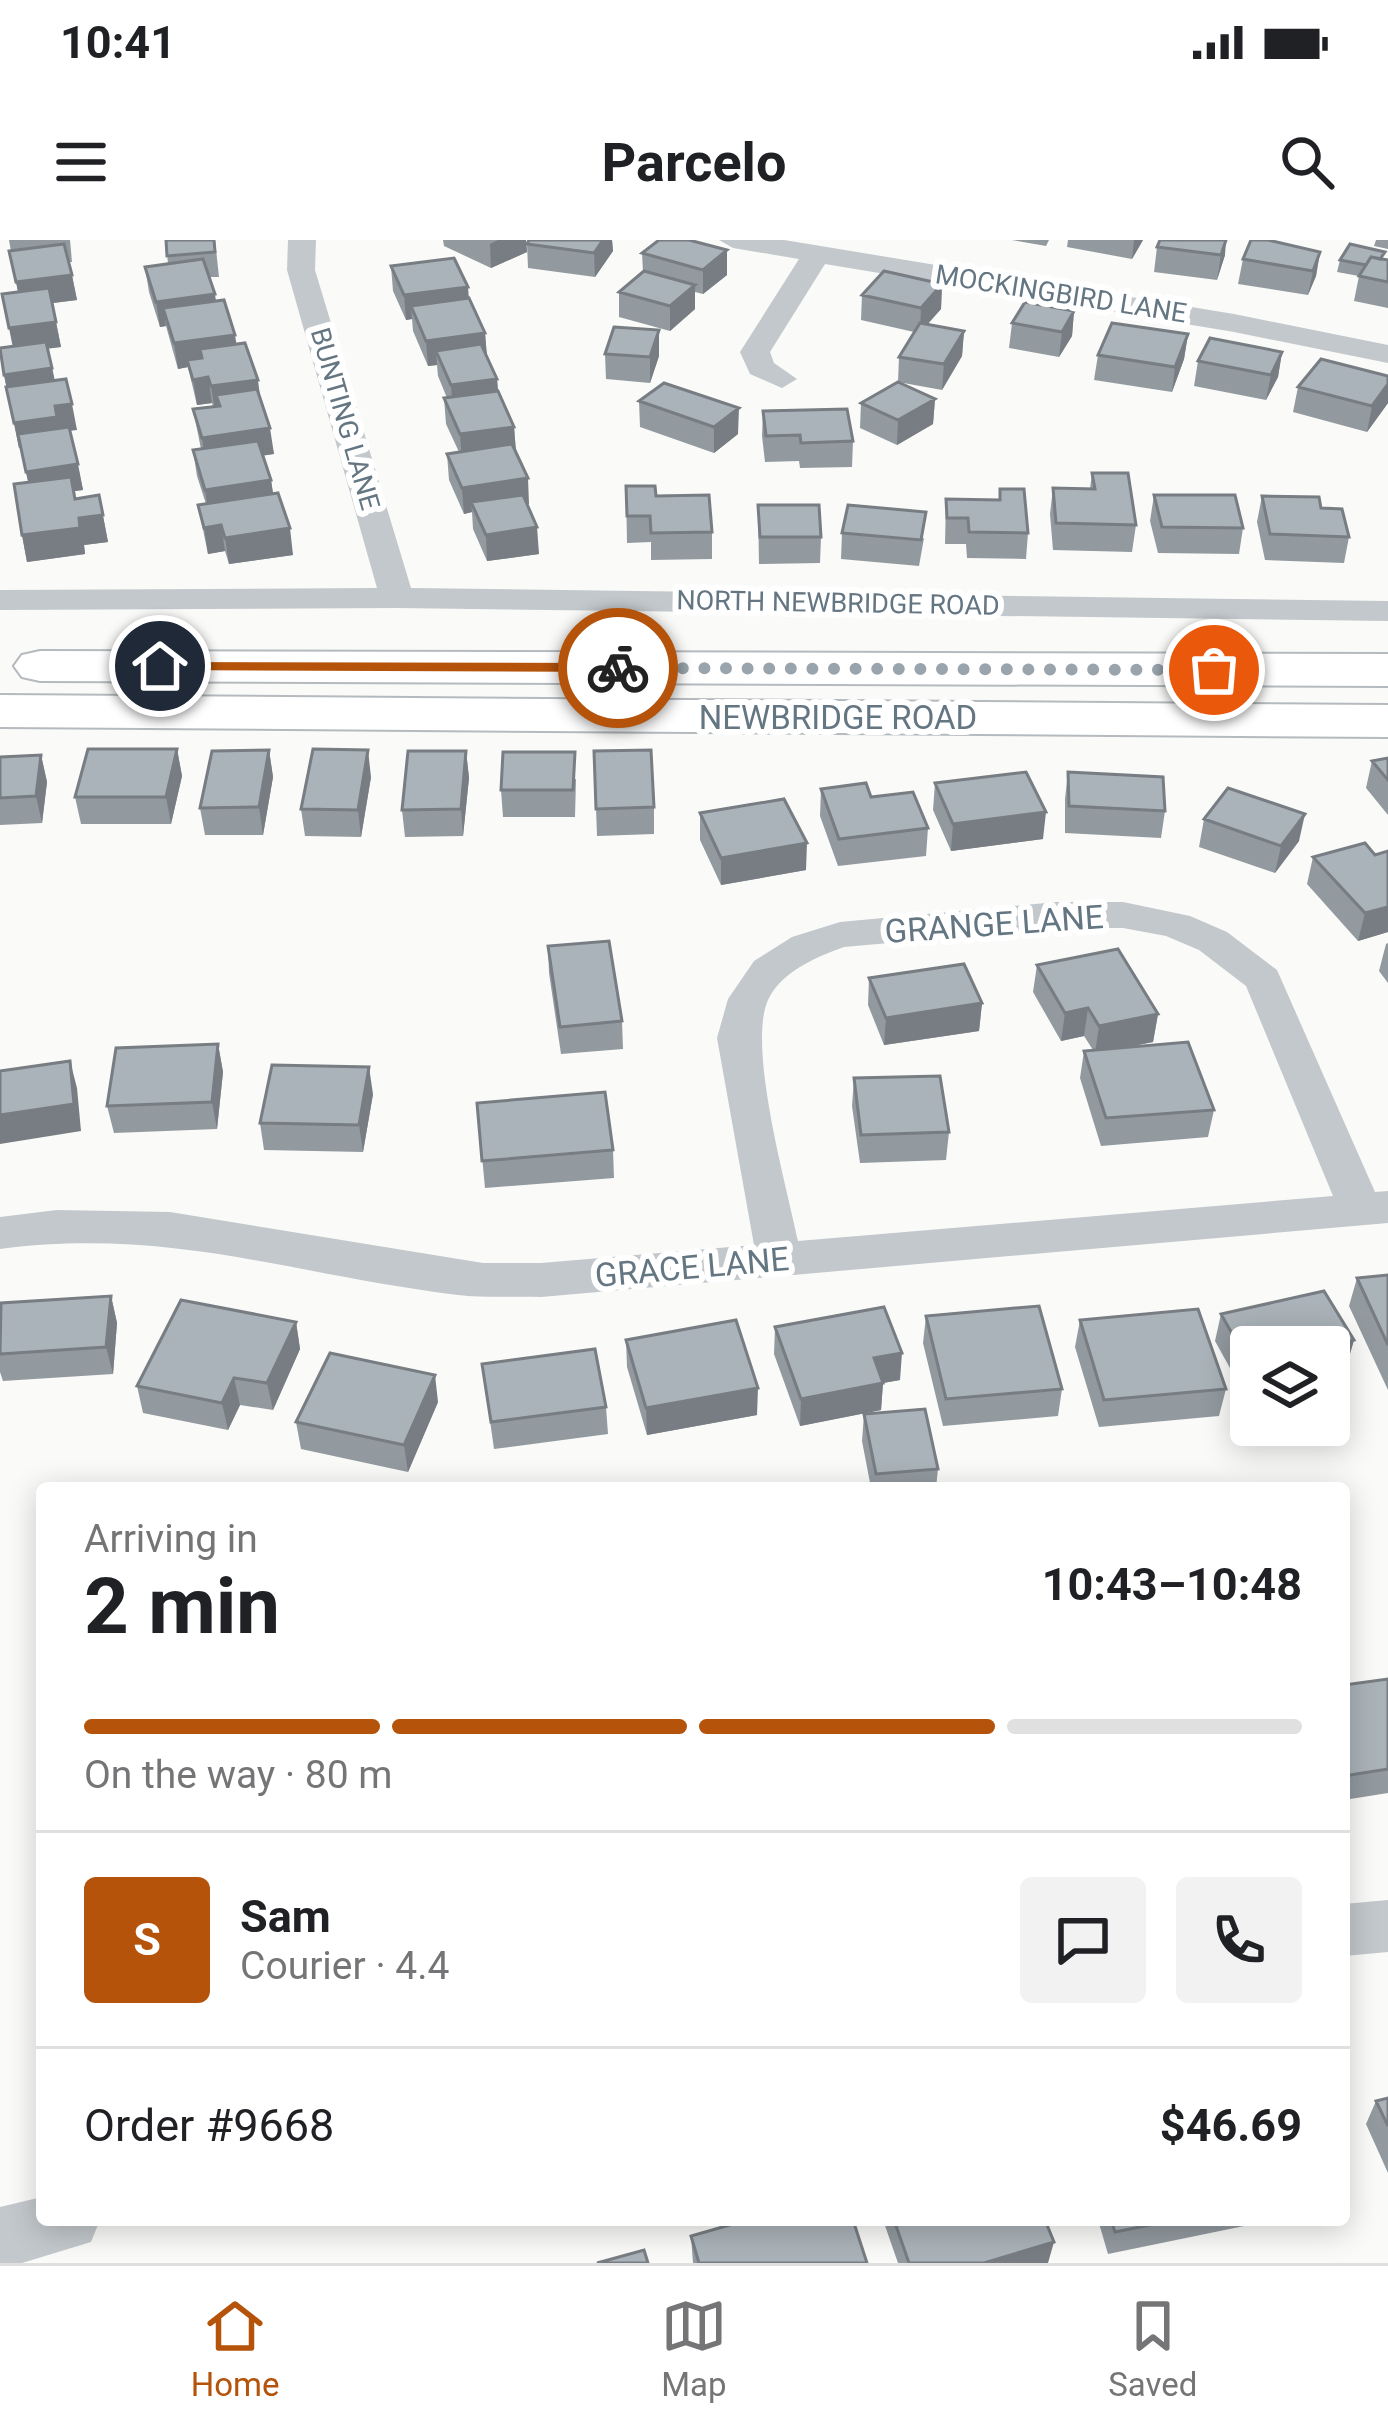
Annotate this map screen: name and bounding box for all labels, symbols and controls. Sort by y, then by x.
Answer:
text: 10:41 [60,16,176,69]
icon: menu [48,129,114,195]
icon: search [1274,129,1340,195]
text: Parcelo [602,131,786,194]
street label: MOCKINGBIRD LANE [933,258,1189,330]
street label: BUNTING LANE [304,324,386,514]
street label: NORTH NEWBRIDGE ROAD [676,584,1000,622]
courier [558,608,678,728]
pin [109,615,211,717]
pin [1163,619,1265,721]
icon: home [127,633,193,699]
icon: bike [585,635,651,701]
icon: bag [1181,637,1247,703]
street label: NEWBRIDGE ROAD [699,698,977,737]
street label: GRANGE LANE [883,897,1105,951]
street label: GRACE LANE [593,1239,791,1295]
map controls [1230,1326,1350,1446]
button: layers [1230,1326,1350,1446]
text: Arriving in [84,1516,258,1562]
text: 10:43–10:48 [1042,1558,1302,1611]
text: 2 min [84,1561,280,1652]
text: On the way · 80 m [84,1752,393,1798]
button: chat [1020,1877,1146,2003]
button: phone [1176,1877,1302,2003]
text: Sam [240,1890,331,1943]
text: S [133,1913,161,1966]
text: Courier · 4.4 [240,1943,449,1989]
text: Order #9668 [84,2099,334,2152]
text: $46.69 [1160,2099,1302,2152]
tab: Home [191,2293,279,2404]
tab: Map [661,2293,727,2404]
tab: Saved [1108,2293,1197,2404]

